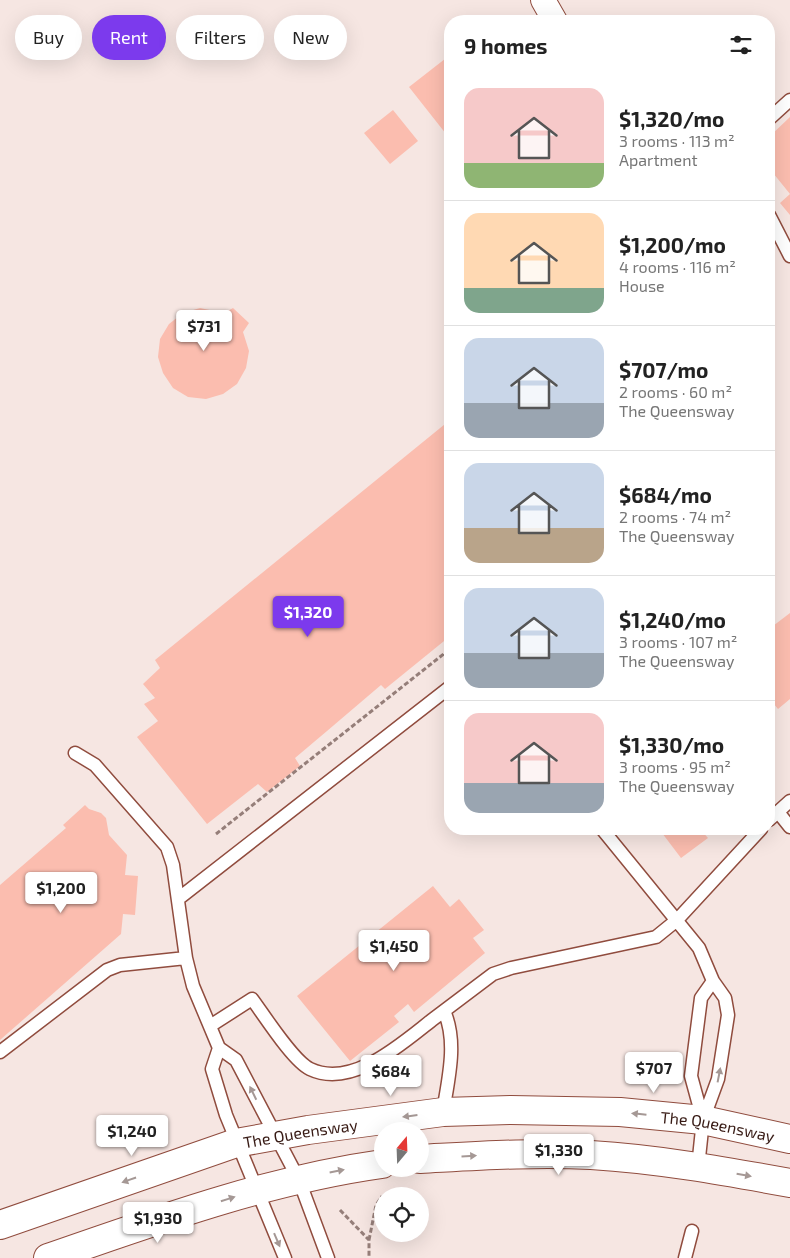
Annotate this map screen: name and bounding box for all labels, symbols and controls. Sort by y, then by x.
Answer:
chip: Buy [15,15,82,60]
chip: Rent [92,15,166,60]
chip: Filters [176,15,264,60]
chip: New [274,15,347,60]
icon: filters [727,31,755,59]
text: 9 homes [464,33,547,58]
text: $1,320/mo [619,106,725,131]
icon: home [504,108,564,168]
text: 3 rooms · 113 m² [619,131,735,150]
text: Apartment [619,150,698,169]
text: $1,200/mo [619,232,726,257]
icon: home [504,233,564,293]
text: 4 rooms · 116 m² [619,257,736,276]
text: House [619,276,665,295]
pin: $731 [174,310,234,352]
text: $731 [187,316,221,335]
text: $707/mo [619,357,708,382]
icon: home [504,358,564,418]
text: 2 rooms · 60 m² [619,382,732,401]
text: The Queensway [619,401,735,420]
text: $684/mo [619,482,712,507]
icon: home [504,483,564,543]
text: 2 rooms · 74 m² [619,507,731,526]
text: The Queensway [619,526,735,545]
pin: $1,320 [267,596,349,638]
text: $1,320 [284,602,332,621]
text: $1,240/mo [619,607,726,632]
icon: home [504,608,564,668]
text: 3 rooms · 107 m² [619,632,737,651]
text: The Queensway [619,651,735,670]
text: $1,330/mo [619,732,724,757]
icon: home [504,733,564,793]
text: 3 rooms · 95 m² [619,757,731,776]
text: The Queensway [619,776,735,795]
pin: $1,200 [20,872,102,914]
text: $1,200 [36,878,86,897]
pin: $1,450 [353,930,435,972]
text: $1,450 [369,936,419,955]
pin: $707 [624,1052,684,1094]
pin: $684 [361,1054,421,1097]
text: $707 [636,1058,672,1077]
text: $684 [372,1061,410,1080]
one-way arrow [715,1066,723,1082]
one-way arrow [249,1085,257,1100]
street label: The Queensway [660,1106,777,1145]
one-way arrow [630,1110,646,1118]
one-way arrow [402,1112,418,1120]
pin: $1,240 [91,1114,173,1157]
street label: The Queensway [242,1114,359,1151]
text: $1,240 [107,1121,157,1140]
north arrow [374,1122,429,1178]
map controls [374,1122,429,1242]
pin: $1,330 [518,1134,600,1176]
text: $1,330 [535,1140,583,1159]
one-way arrow [461,1152,477,1160]
one-way arrow [329,1167,345,1175]
one-way arrow [736,1171,752,1179]
one-way arrow [121,1176,136,1184]
button: locate [374,1187,429,1242]
one-way arrow [220,1195,235,1202]
pin: $1,930 [117,1202,199,1244]
text: $1,930 [134,1208,182,1227]
one-way arrow [274,1233,282,1247]

